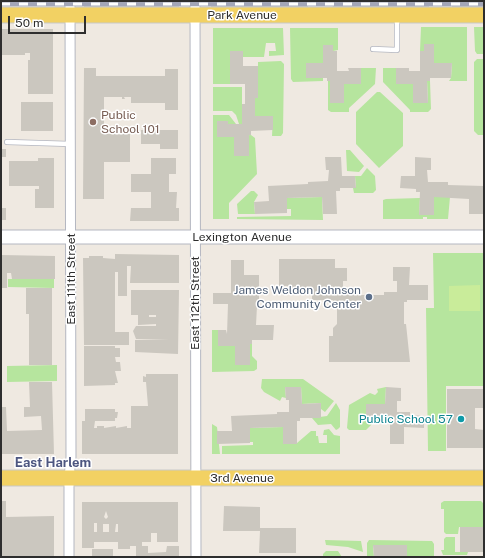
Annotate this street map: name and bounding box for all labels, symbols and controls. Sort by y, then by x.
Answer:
scale bar [10,8,88,34]
street label: Park Avenue [207,8,277,22]
text: 50 m [15,16,43,30]
place label: Public School 101 [101,108,160,136]
marker: Public School 101 [88,117,98,127]
street label: Lexington Avenue [192,230,292,244]
street label: East 111th Street [64,233,78,325]
street label: East 112th Street [188,256,202,350]
place label: James Weldon Johnson Community Center [234,283,361,311]
marker: James Weldon Johnson Community Center [364,292,374,302]
place label: Public School 57 [359,412,453,426]
marker: Public School 57 [456,414,466,424]
district label: East Harlem [15,455,91,471]
street label: 3rd Avenue [210,471,274,485]

